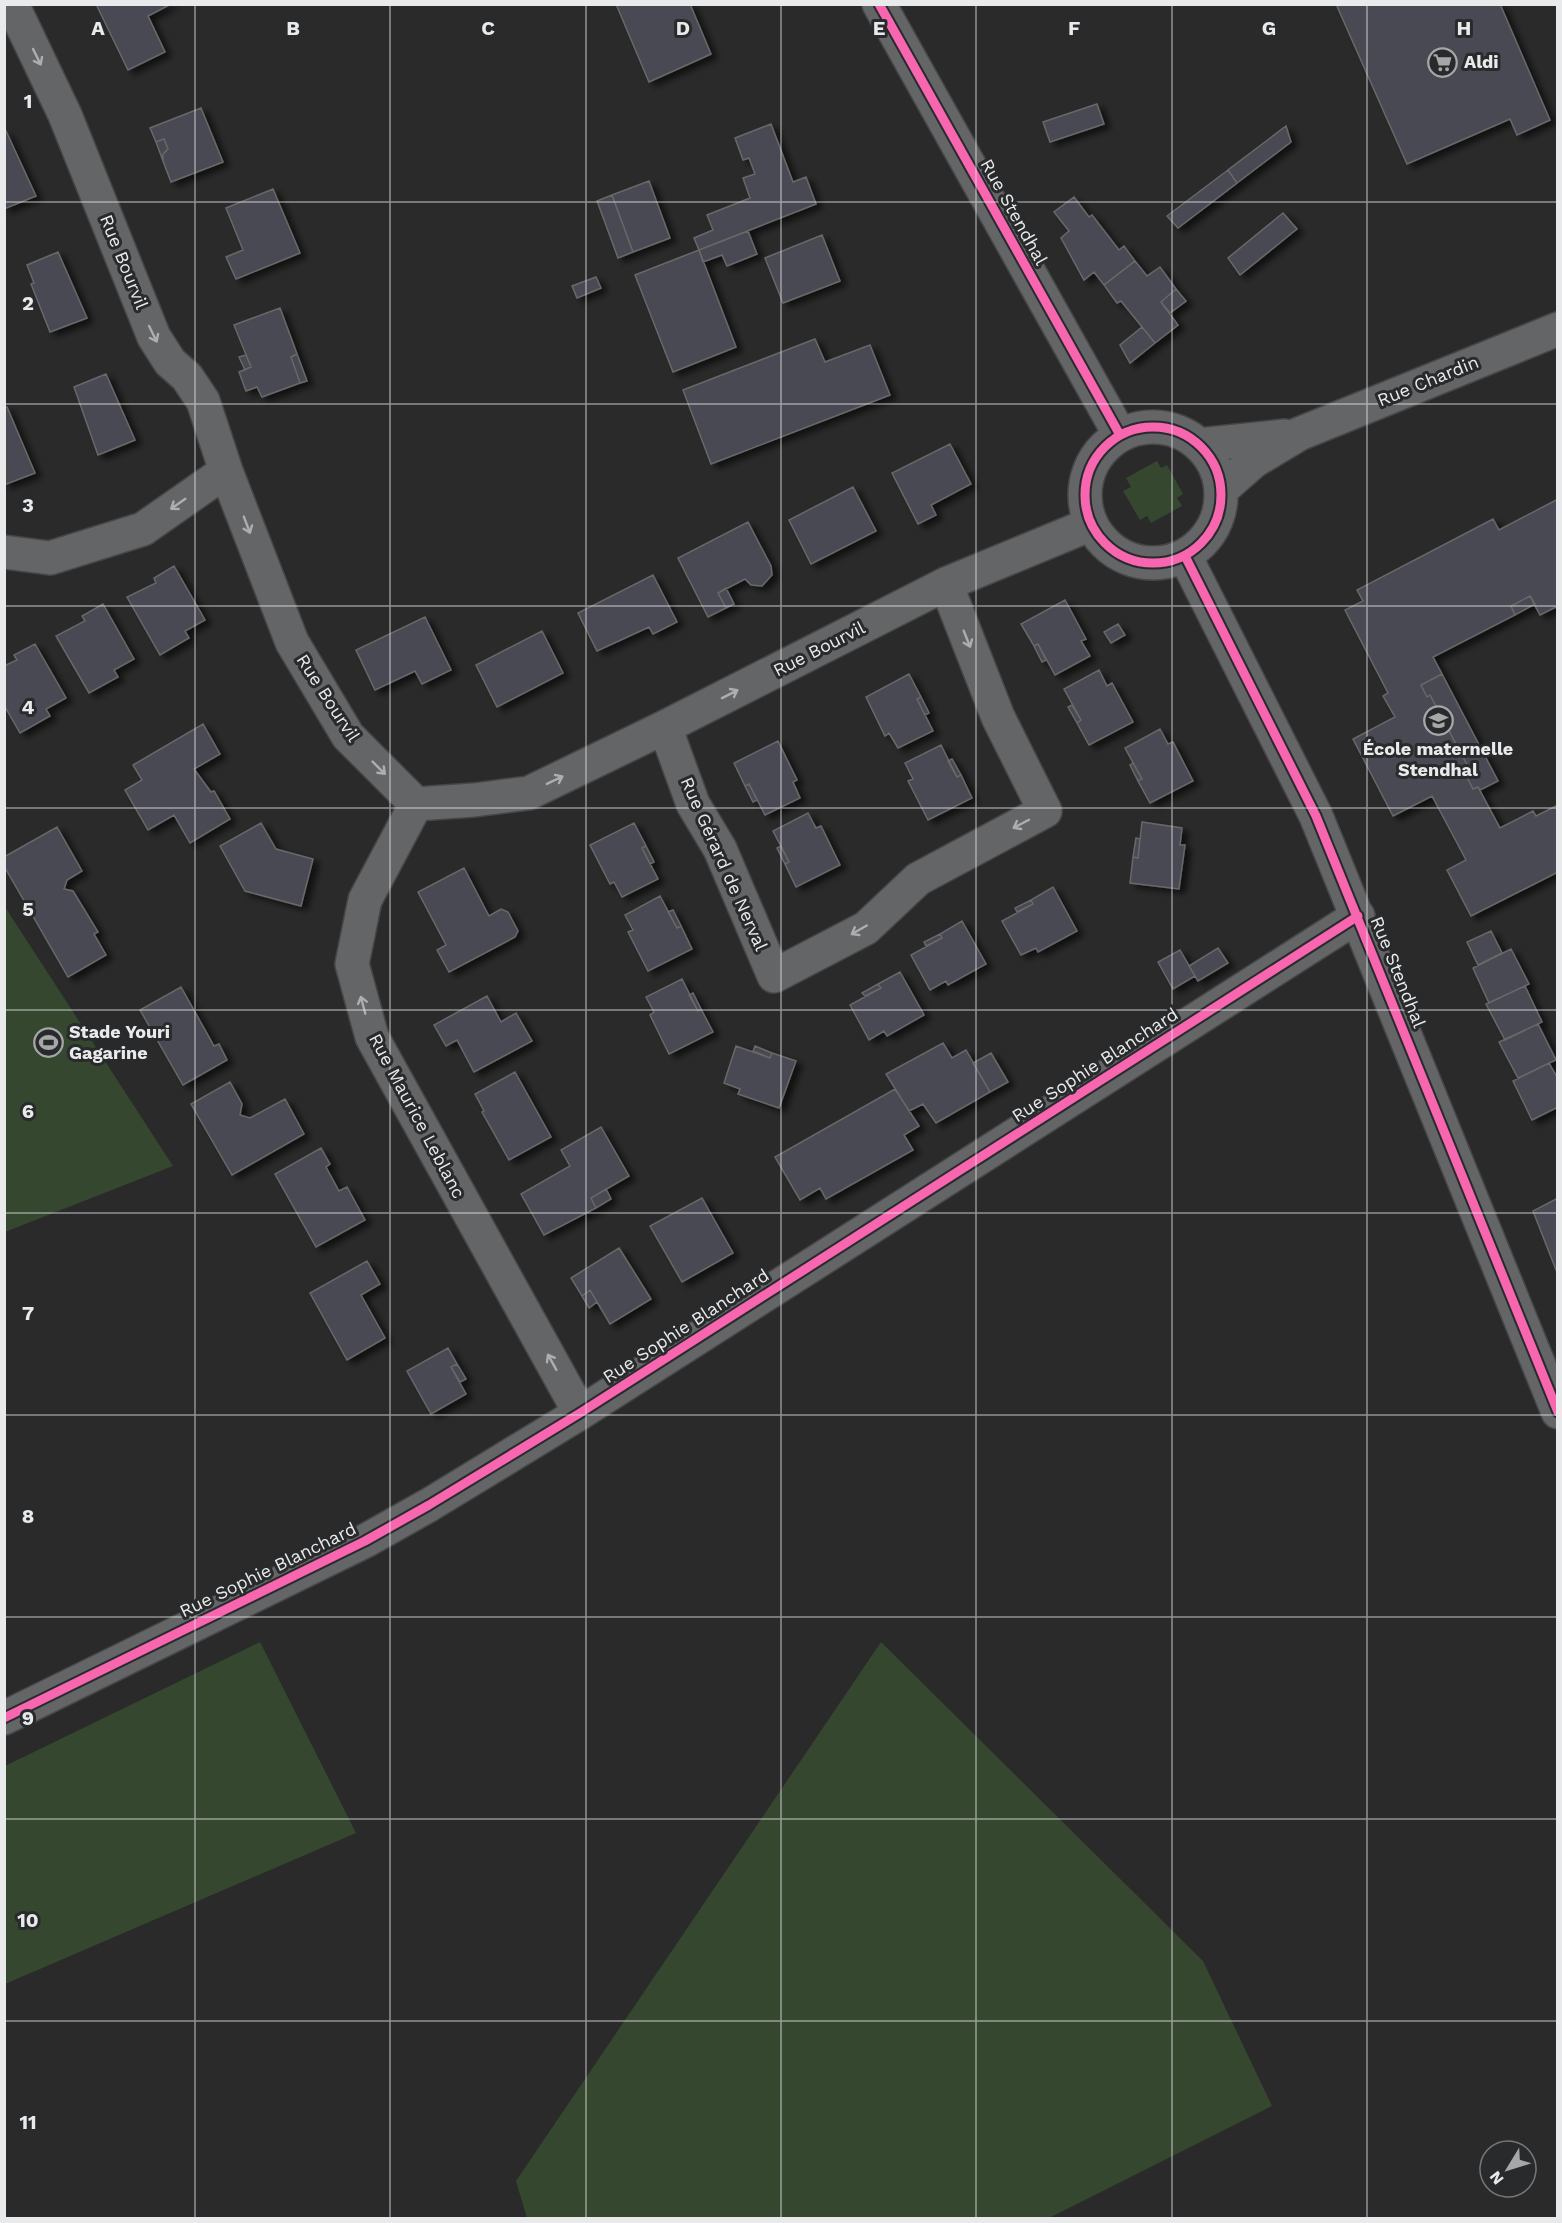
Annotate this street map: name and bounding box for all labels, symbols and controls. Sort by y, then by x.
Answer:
text: A [91,16,105,40]
text: B [286,16,300,40]
text: C [481,16,495,40]
text: D [676,16,690,40]
text: E [873,16,885,40]
text: F [1068,16,1080,40]
text: G [1262,16,1276,40]
text: H [1457,16,1471,40]
supermarket icon: Aldi [1427,46,1459,78]
one-way arrow [32,48,44,66]
place label: Aldi [1464,51,1499,72]
text: 1 [24,89,32,113]
street label: Rue Stendhal [977,155,1052,269]
street label: Rue Bourvil [96,211,153,313]
text: 2 [22,291,34,315]
one-way arrow [148,324,160,342]
street label: Rue Chardin [1374,351,1482,410]
text: 3 [22,493,34,517]
one-way arrow [170,498,187,510]
one-way arrow [242,515,253,534]
street label: Rue Bourvil [769,616,869,681]
one-way arrow [963,629,974,648]
street label: Rue Bourvil [292,650,365,746]
one-way arrow [721,687,739,699]
text: 4 [22,695,35,719]
school or university icon: École maternelle Stendhal [1422,704,1454,736]
place label: École maternelle Stendhal [1363,738,1513,780]
one-way arrow [372,760,387,775]
one-way arrow [546,773,564,785]
street label: Rue Gérard de Nerval [677,774,772,954]
one-way arrow [1013,818,1030,830]
text: 5 [22,897,34,921]
street label: Rue Stendhal [1367,913,1431,1031]
one-way arrow [851,925,868,937]
one-way arrow [357,995,368,1014]
street label: Rue Sophie Blanchard [1008,1003,1182,1126]
place label: Stade Youri Gagarine [69,1021,170,1063]
sports icon: Stade Youri Gagarine [32,1026,64,1058]
street label: Rue Maurice Leblanc [365,1030,470,1202]
text: 6 [22,1099,34,1123]
street label: Rue Sophie Blanchard [599,1264,773,1387]
text: 7 [22,1301,34,1325]
one-way arrow [546,1354,558,1371]
text: 8 [22,1504,34,1528]
street label: Rue Sophie Blanchard [176,1518,359,1621]
text: 9 [22,1706,34,1730]
text: 10 [17,1908,39,1932]
text: 11 [19,2110,37,2134]
north arrow [1478,2139,1538,2199]
text: N [1485,2167,1508,2188]

